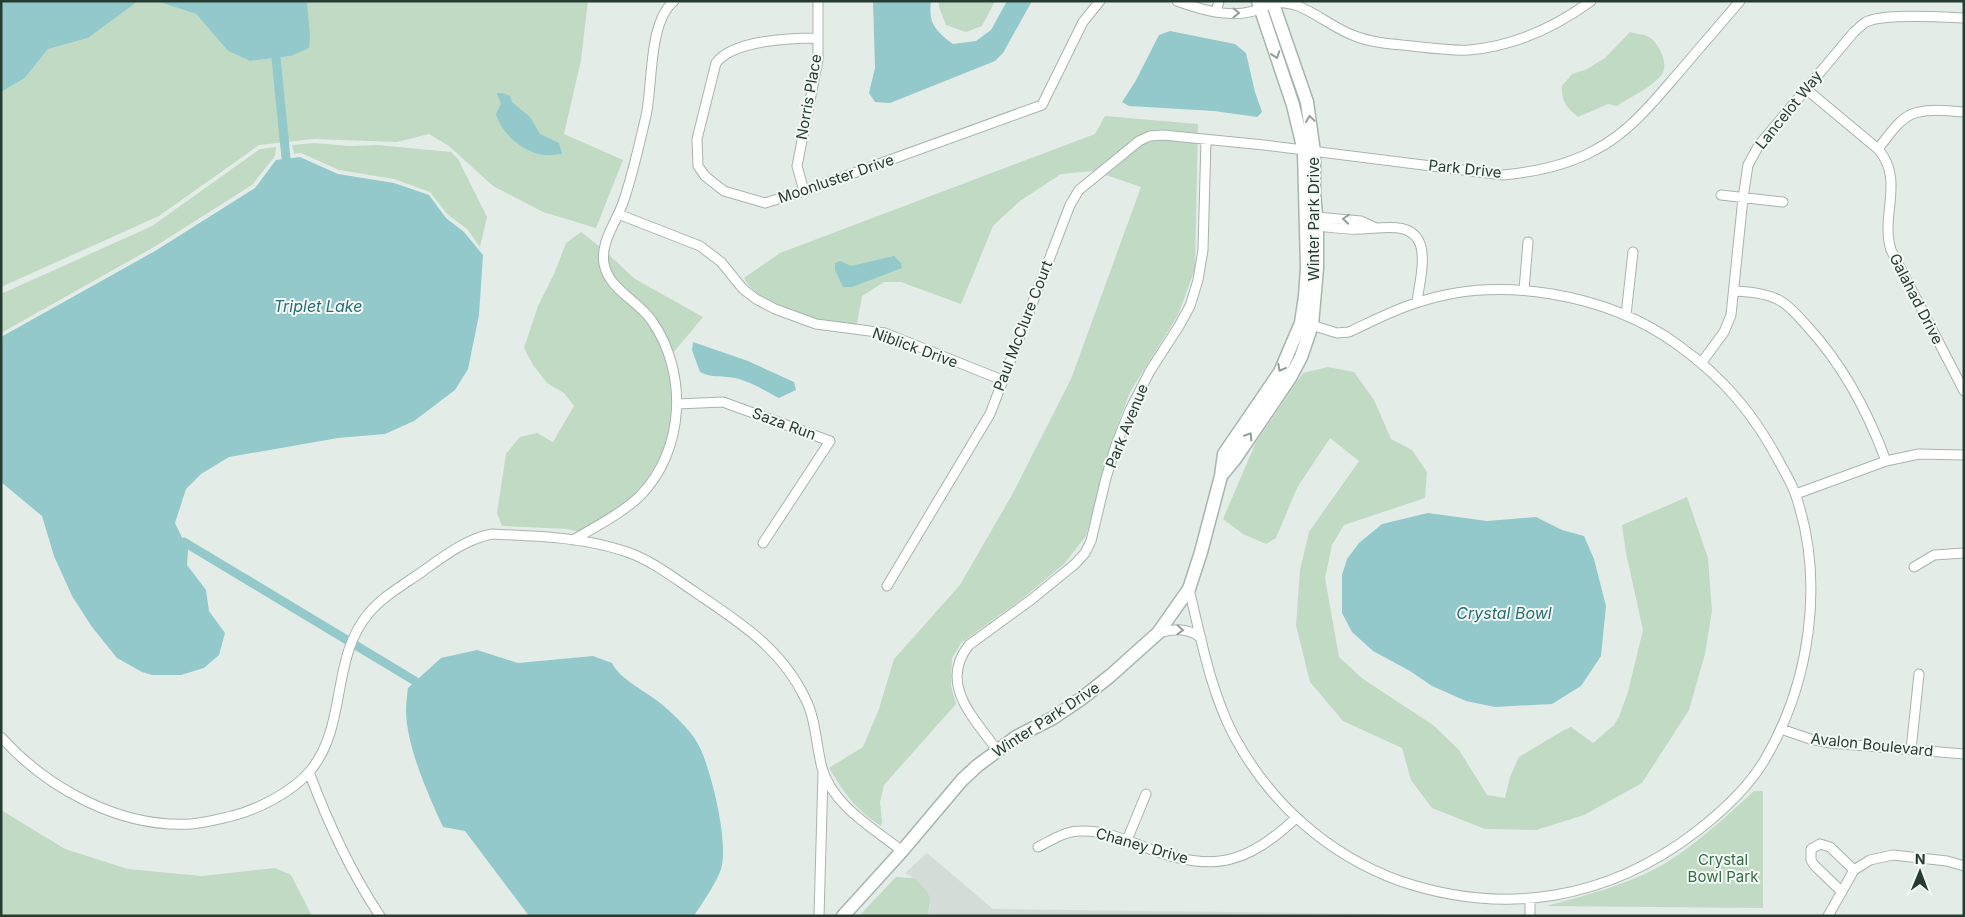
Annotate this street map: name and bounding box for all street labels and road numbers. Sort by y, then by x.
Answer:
street label: Norris Place [792,53,825,141]
street label: Lancelot Way [1751,66,1826,153]
street label: Moonluster Drive [775,150,896,207]
street label: Park Drive [1427,155,1503,182]
street label: Winter Park Drive [1304,157,1323,281]
street label: Galahad Drive [1885,250,1948,347]
street label: Paul McClure Court [989,258,1056,394]
street label: Niblick Drive [870,323,961,372]
street label: Park Avenue [1101,381,1152,471]
street label: Saza Run [750,403,819,444]
street label: Winter Park Drive [988,678,1103,761]
street label: Avalon Boulevard [1810,729,1934,760]
street label: Chaney Drive [1094,823,1191,868]

